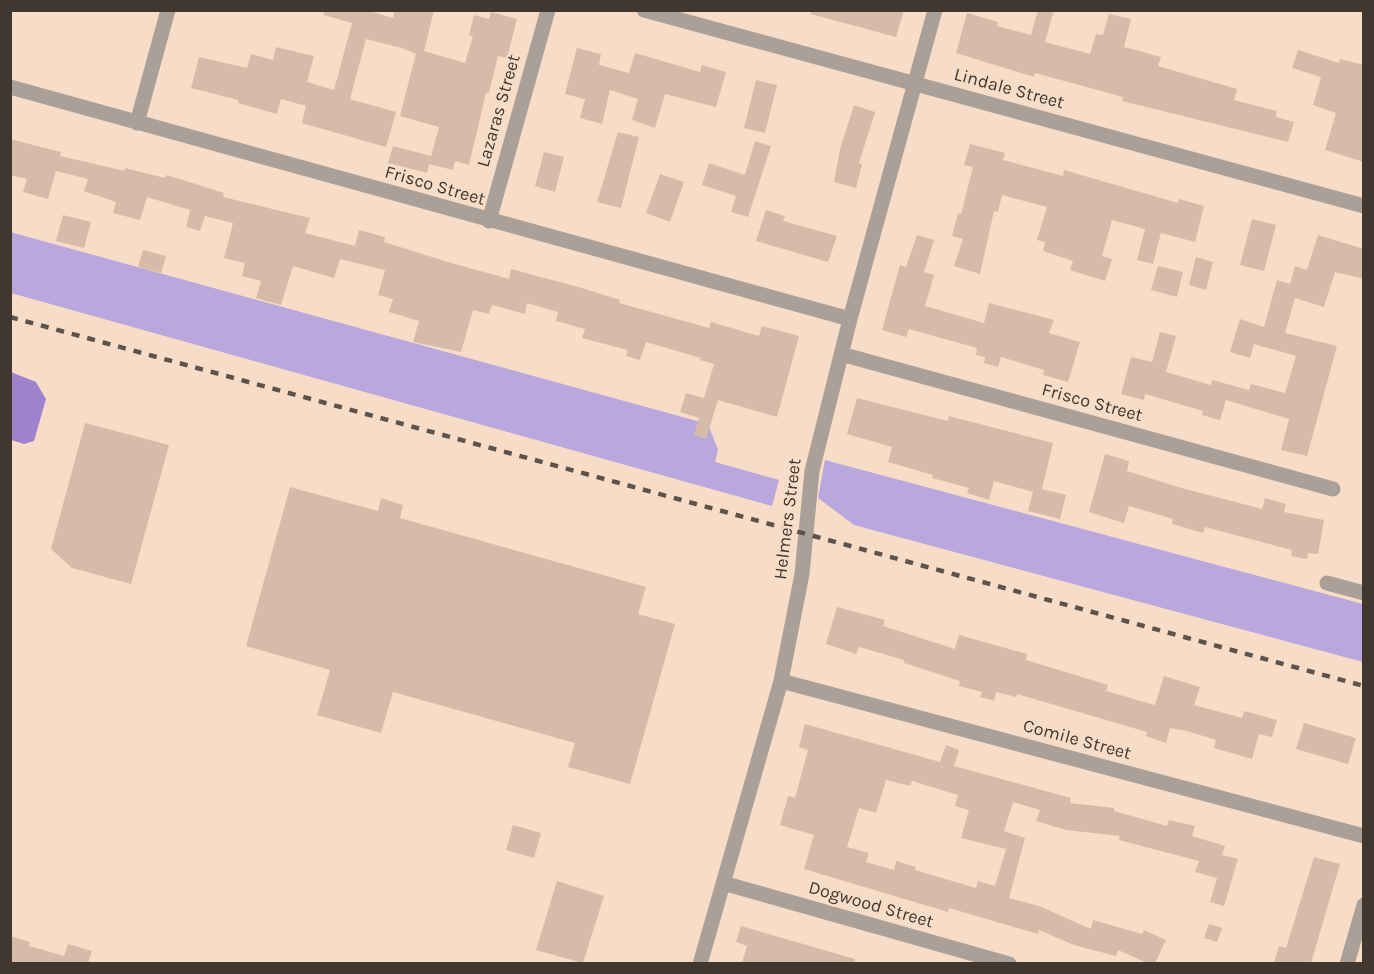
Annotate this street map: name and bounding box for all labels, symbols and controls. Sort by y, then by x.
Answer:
street label: Lazaras Street [473,52,525,170]
street label: Lindale Street [952,64,1066,114]
street label: Frisco Street [382,161,488,211]
street label: Frisco Street [1039,379,1145,427]
street label: Helmers Street [770,457,806,581]
street label: Comile Street [1021,715,1133,765]
street label: Dogwood Street [806,877,936,933]

